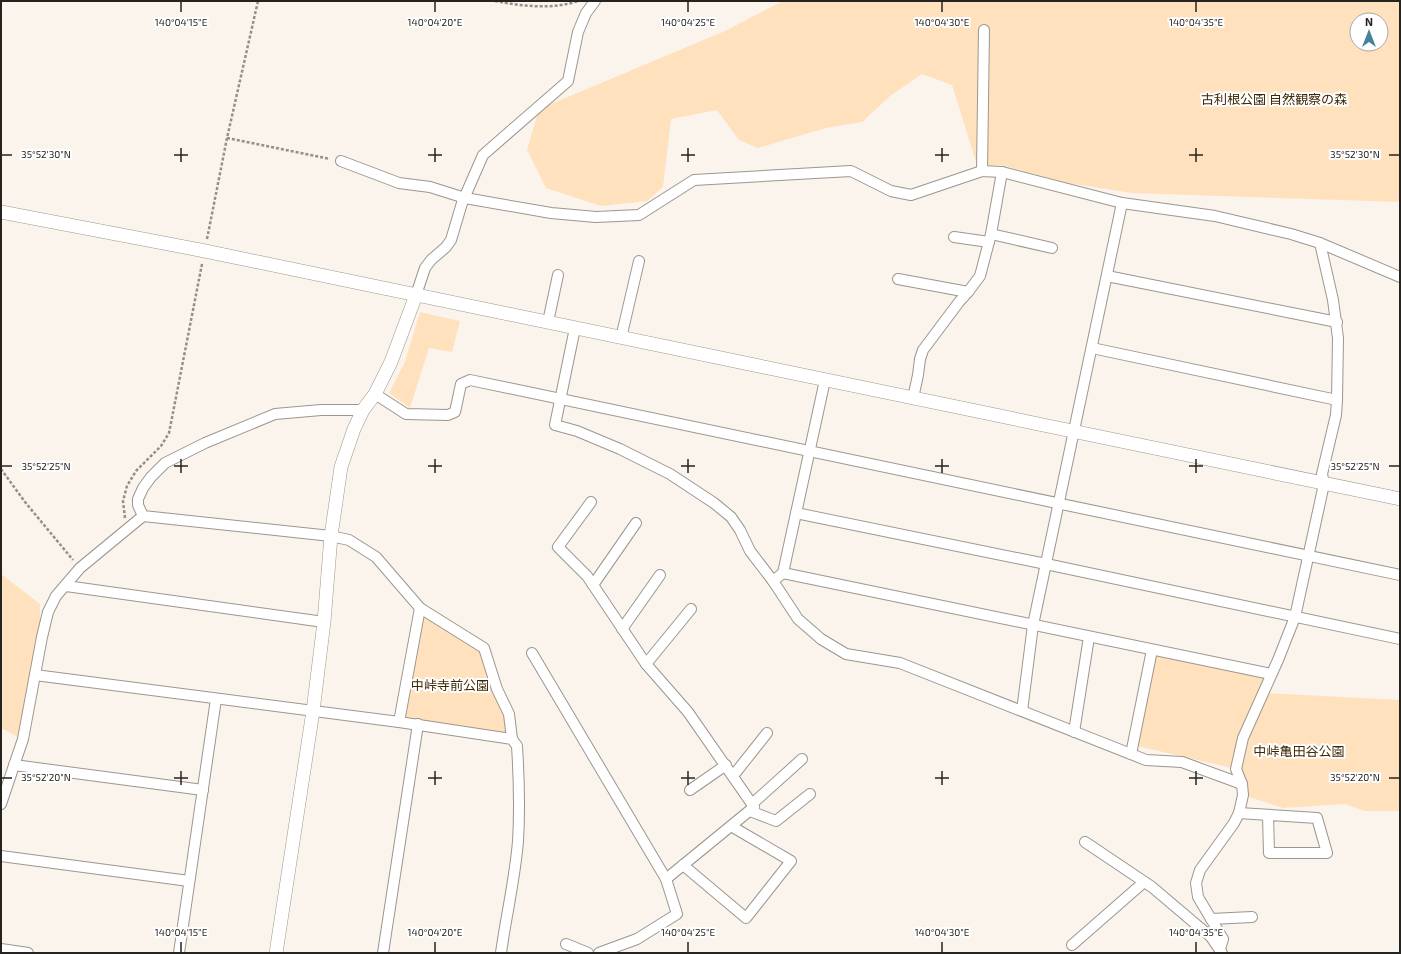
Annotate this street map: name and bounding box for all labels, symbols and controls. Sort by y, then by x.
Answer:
north arrow [1349,12,1389,52]
text: N [1365,15,1373,28]
text: 140°04'15"E [155,16,208,28]
text: 140°04'20"E [408,16,463,28]
text: 140°04'25"E [661,16,715,28]
text: 140°04'30"E [915,16,970,28]
text: 140°04'35"E [1169,16,1223,28]
park label: 古利根公園 自然観察の森 [1201,91,1347,107]
text: 35°52'30"N [21,148,71,160]
text: 35°52'30"N [1330,148,1380,160]
text: 35°52'25"N [21,460,71,472]
text: 35°52'25"N [1330,460,1380,472]
park label: 中峠寺前公園 [411,677,489,693]
park label: 中峠亀田谷公園 [1253,743,1345,759]
text: 35°52'20"N [21,771,71,783]
text: 35°52'20"N [1330,771,1380,783]
text: 140°04'15"E [155,926,208,938]
text: 140°04'20"E [408,926,463,938]
text: 140°04'25"E [661,926,715,938]
text: 140°04'30"E [915,926,970,938]
text: 140°04'35"E [1169,926,1223,938]

